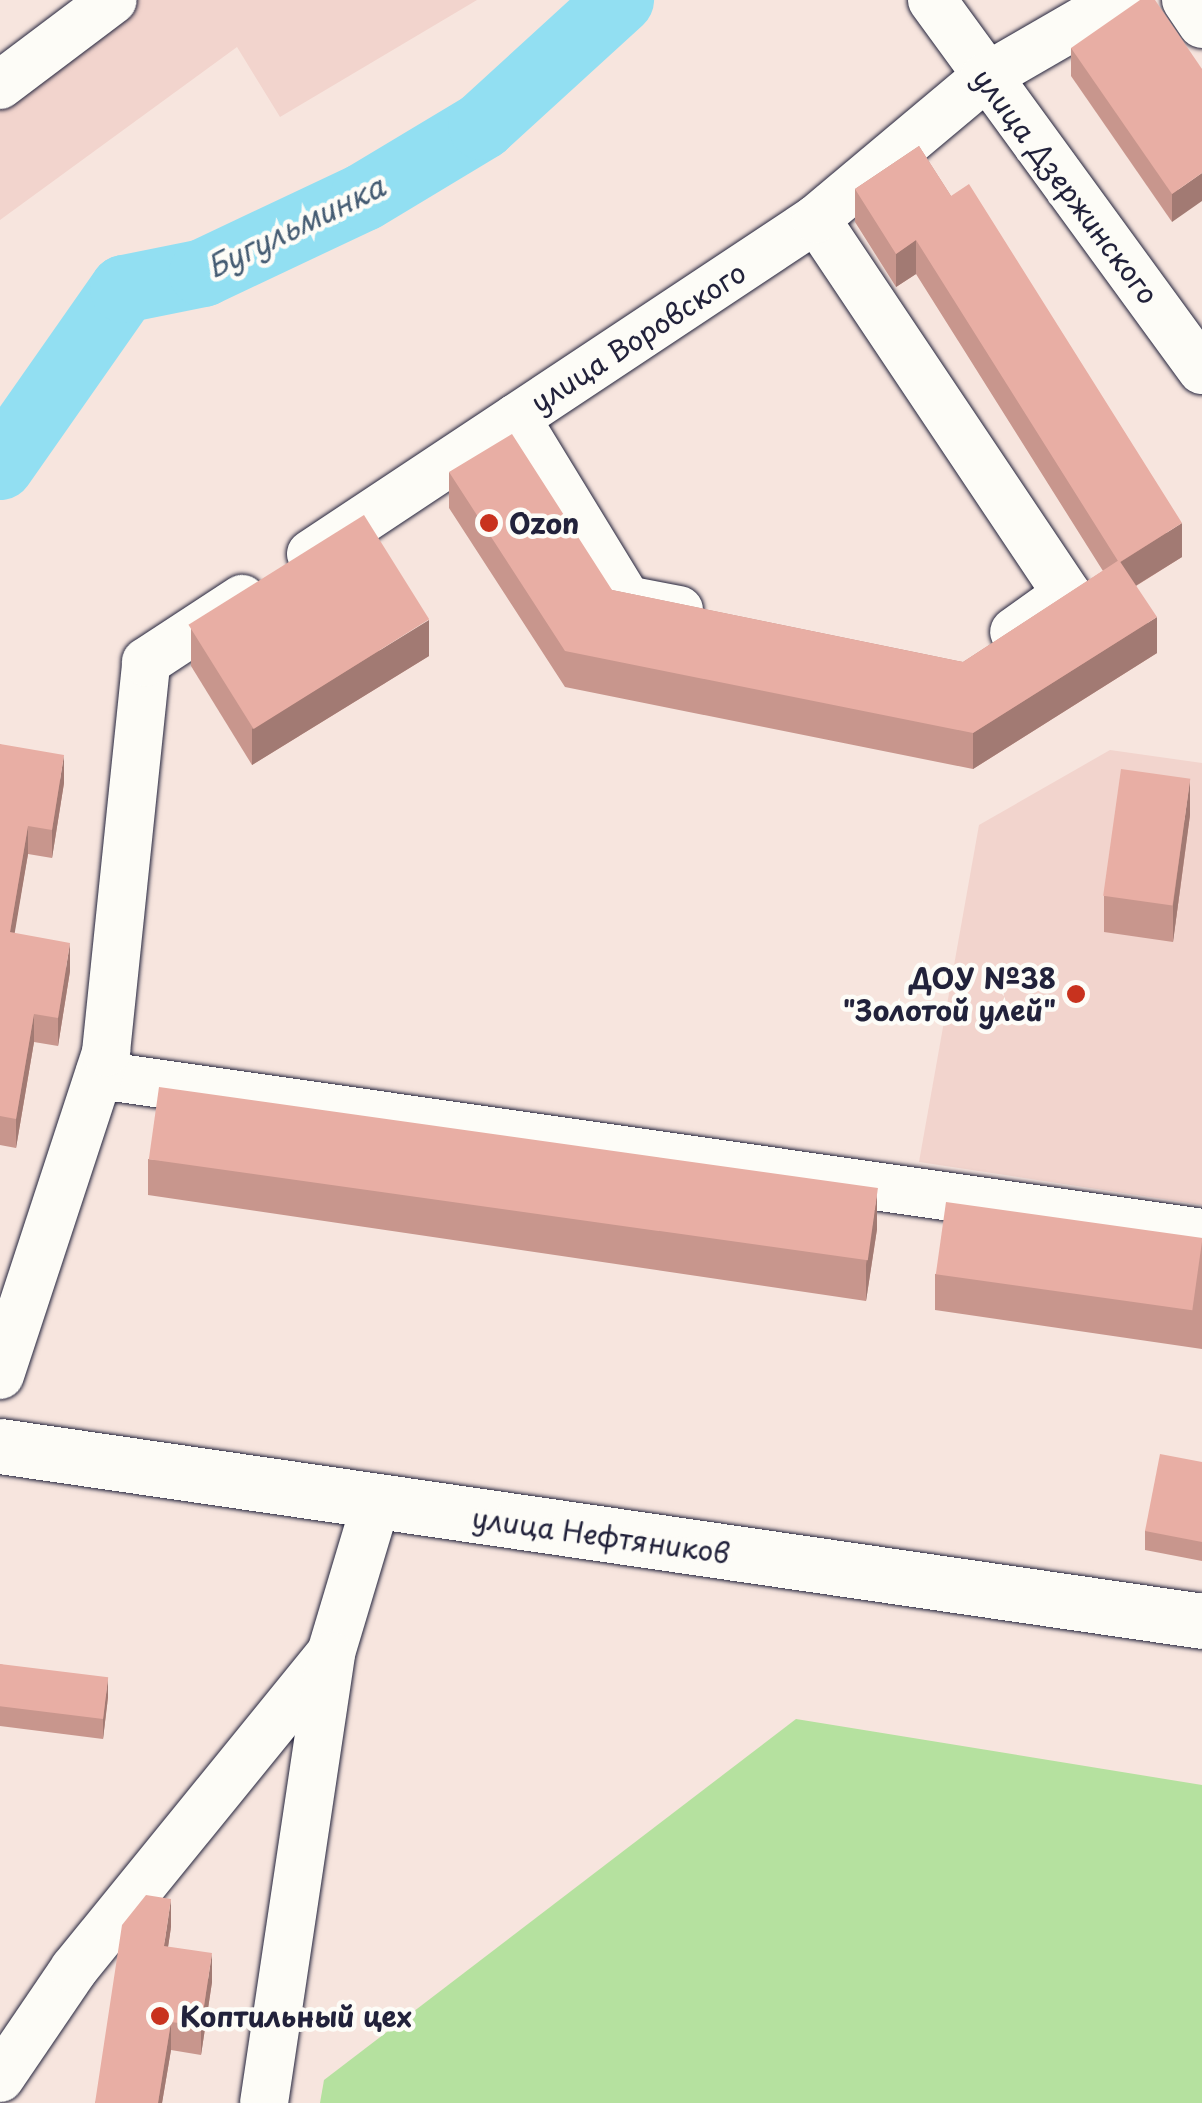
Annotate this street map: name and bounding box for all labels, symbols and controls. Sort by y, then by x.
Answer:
street label: улица Дзержинского [966,61,1166,311]
water label: Бугульминка [200,167,390,285]
street label: улица Воровского [524,255,752,419]
place label: Ozon [509,506,579,540]
marker: Ozon [478,512,500,534]
place label: ДОУ №38 "Золотой улей" [842,961,1056,1027]
marker: ДОУ №38 "Золотой улей" [1065,983,1087,1005]
street label: улица Нефтяников [469,1500,733,1570]
place label: Коптильный цех [180,1999,412,2033]
marker: Коптильный цех [149,2005,171,2027]

